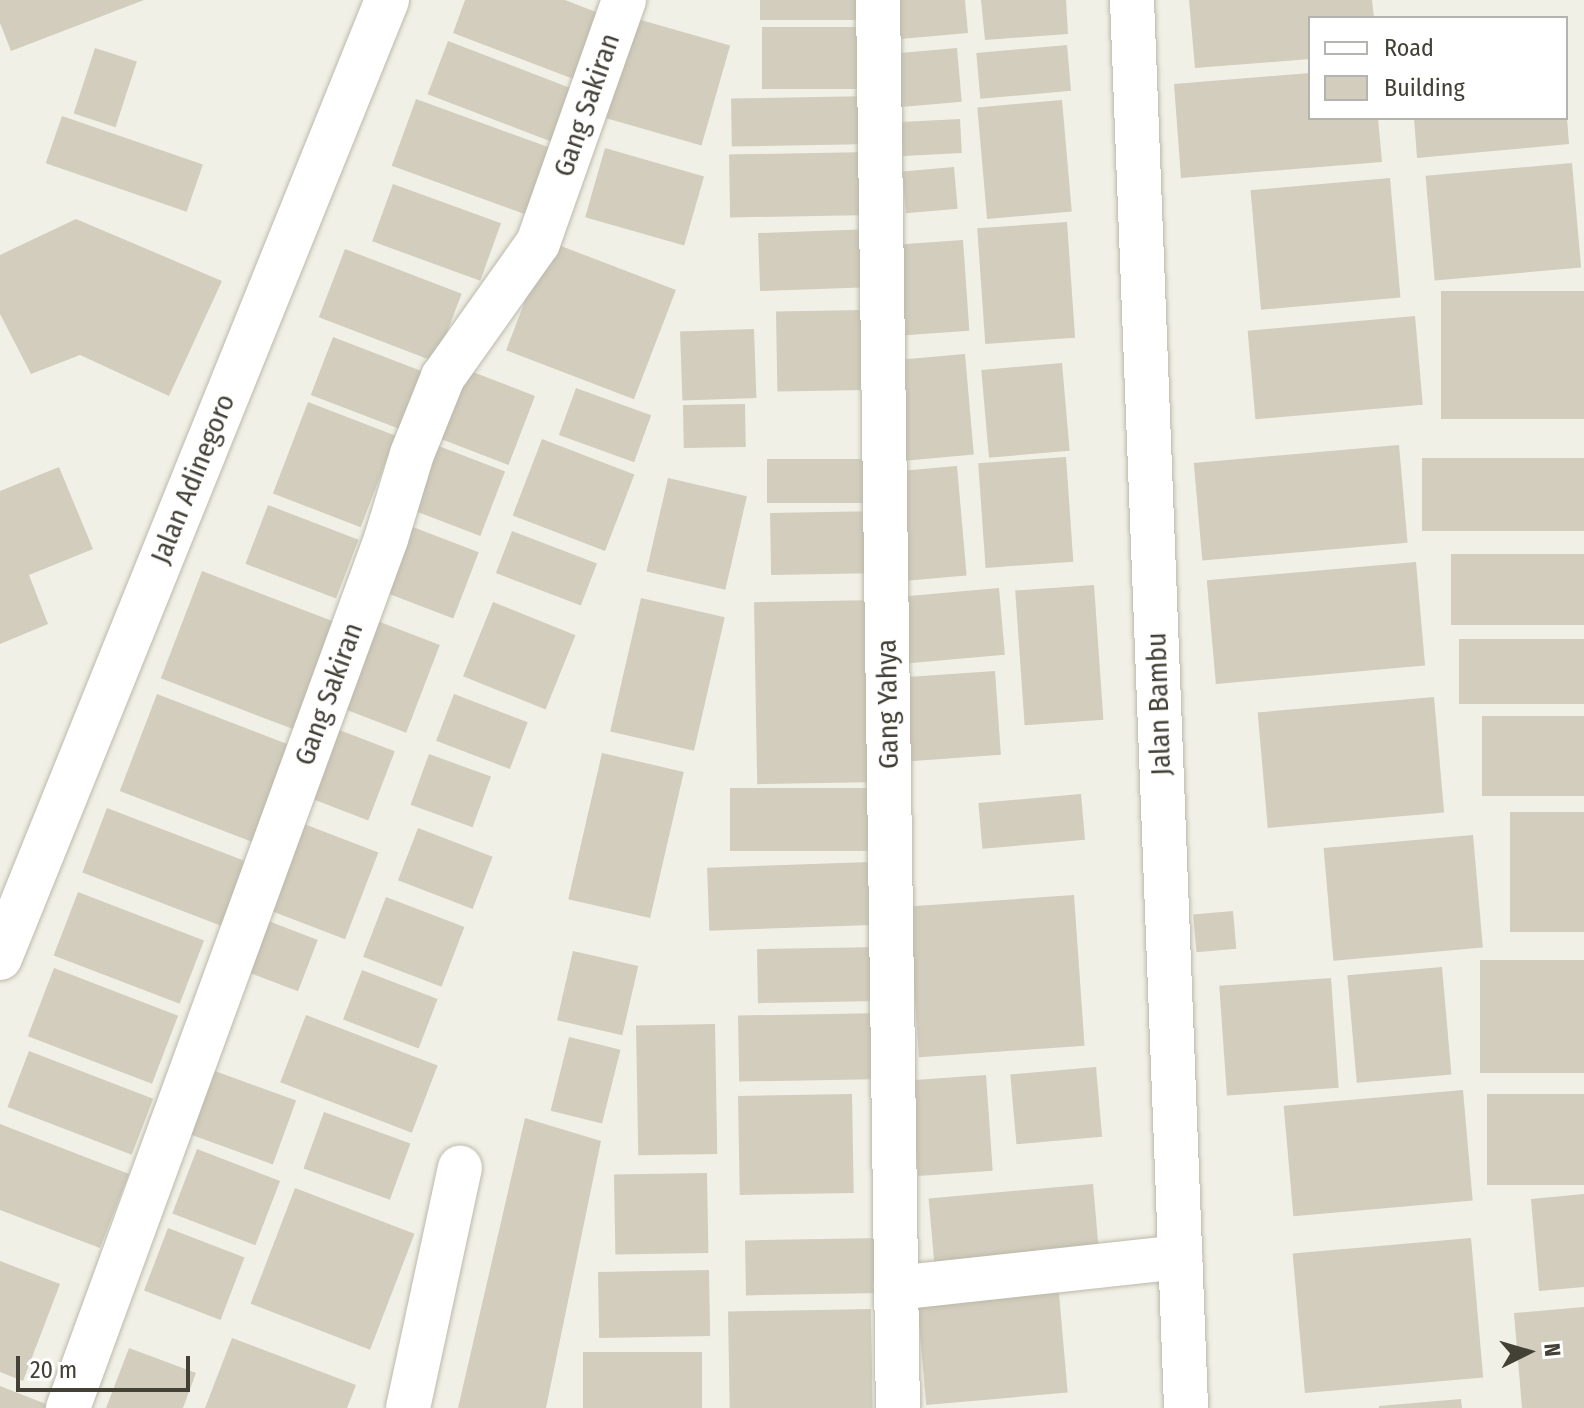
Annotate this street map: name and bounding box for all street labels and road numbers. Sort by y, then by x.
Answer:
street label: Gang Sakiran [547,29,627,181]
street label: Jalan Adinegoro [144,389,242,569]
street label: Gang Sakiran [288,618,370,770]
street label: Jalan Bambu [1140,632,1178,776]
street label: Gang Yahya [870,639,906,769]

